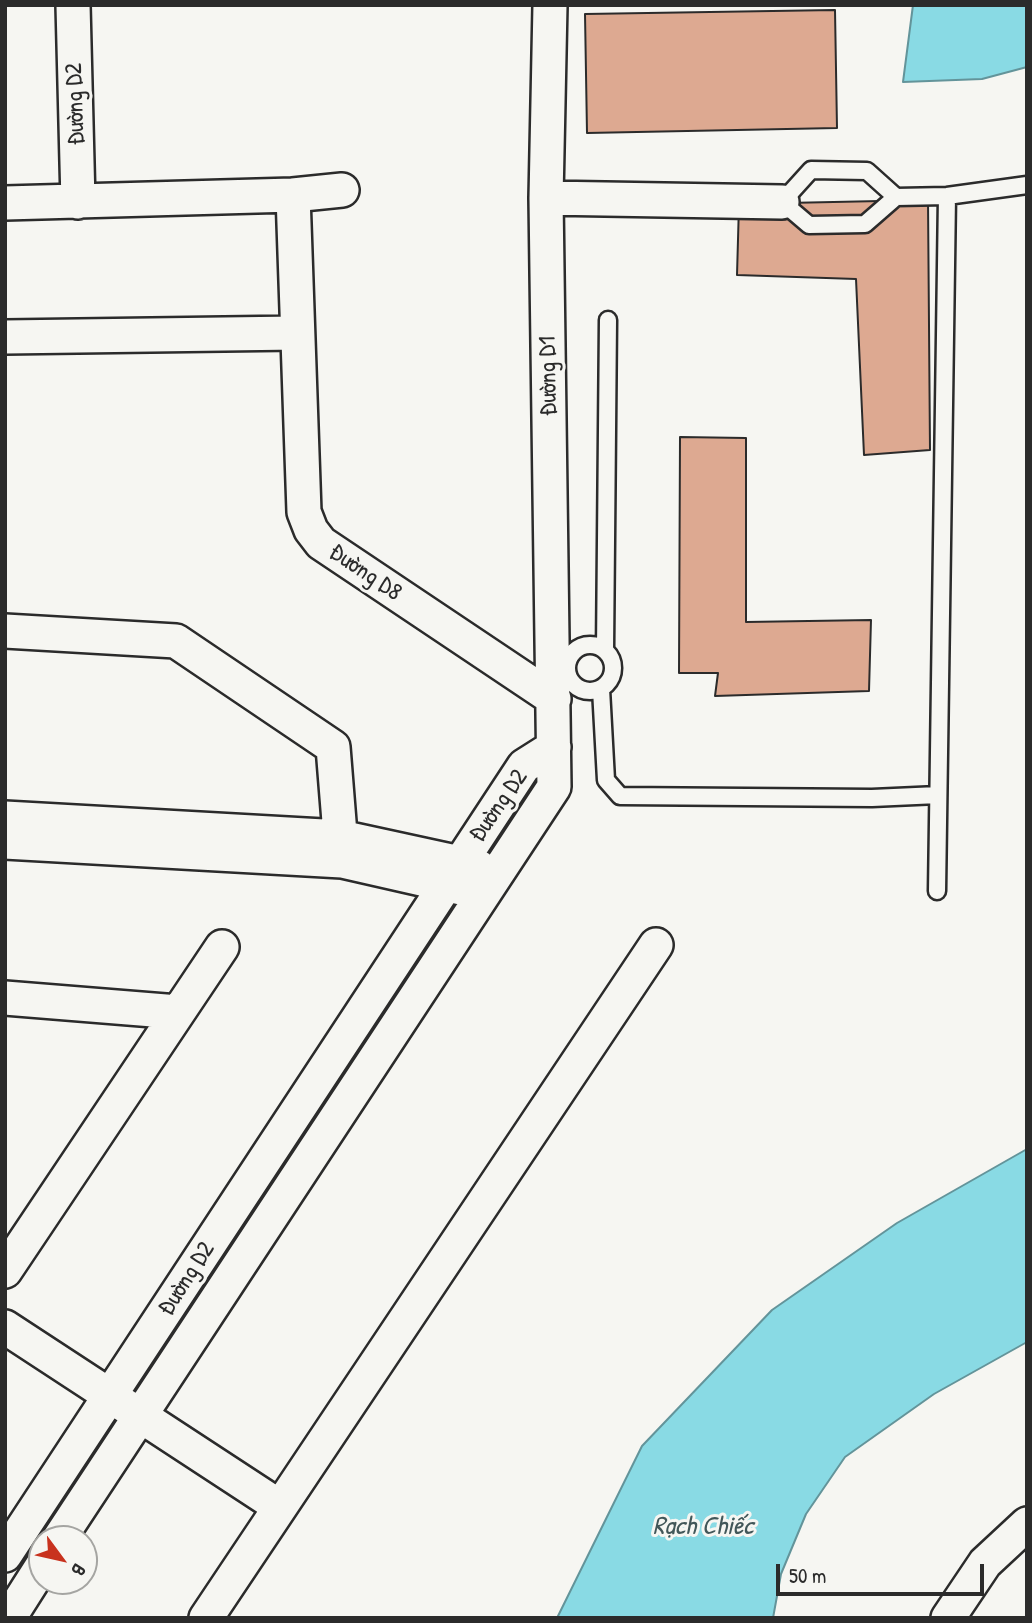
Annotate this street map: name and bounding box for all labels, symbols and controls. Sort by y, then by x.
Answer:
street label: Đường D2 [60,62,92,146]
street label: Đường D1 [534,336,564,416]
street label: Đường D8 [323,538,407,608]
street label: Đường D2 [464,764,534,848]
street label: Đường D2 [153,1237,221,1321]
water label: Rạch Chiếc [653,1511,753,1543]
north arrow [28,1525,98,1595]
scale bar [780,1550,988,1594]
text: B [65,1559,92,1581]
text: 50 m [789,1561,826,1590]

